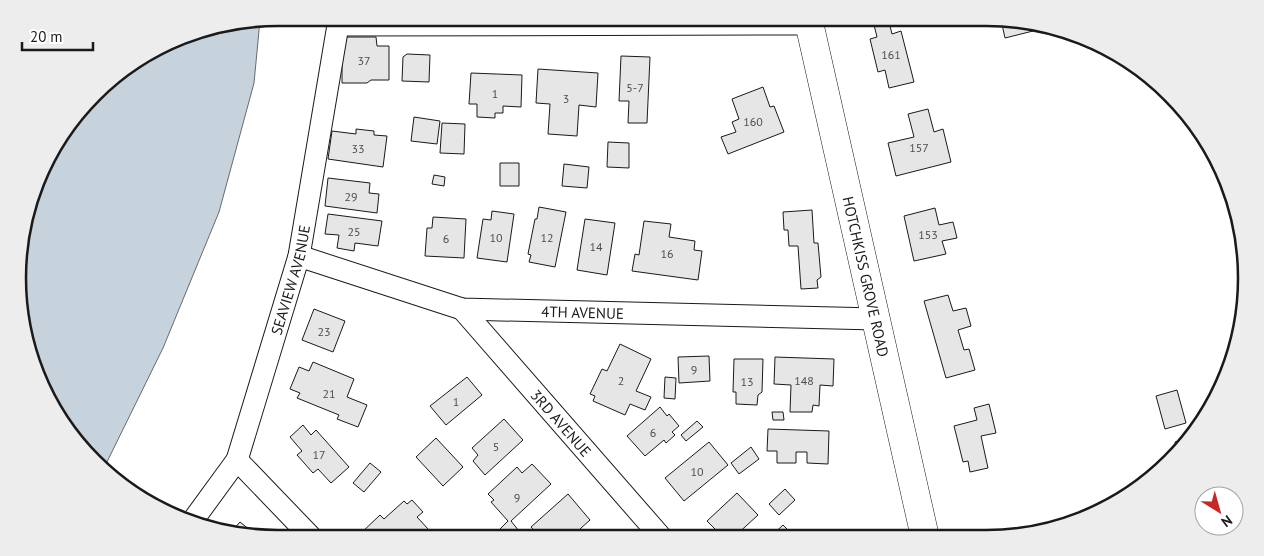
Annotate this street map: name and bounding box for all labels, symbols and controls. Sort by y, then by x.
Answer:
scale bar [22,20,94,52]
text: 20 m [30,27,63,46]
house number: 161 [881,47,901,62]
house number: 37 [357,53,371,68]
house number: 5-7 [626,80,644,95]
house number: 1 [492,86,498,101]
house number: 3 [563,91,569,106]
house number: 160 [743,114,763,129]
house number: 157 [909,140,929,155]
house number: 33 [351,141,365,156]
house number: 29 [344,189,358,204]
street label: HOTCHKISS GROVE ROAD [839,194,894,359]
street label: SEAVIEW AVENUE [266,223,314,337]
house number: 25 [347,224,361,239]
house number: 153 [918,227,938,242]
house number: 10 [489,230,503,245]
house number: 12 [540,230,554,245]
house number: 6 [443,231,449,246]
house number: 14 [589,239,603,254]
house number: 16 [660,246,674,261]
street label: 4TH AVENUE [541,301,624,322]
house number: 23 [317,324,331,339]
house number: 9 [691,362,697,377]
house number: 2 [618,373,624,388]
house number: 148 [794,373,814,388]
house number: 13 [740,374,754,389]
street label: 3RD AVENUE [527,385,596,460]
house number: 21 [322,386,336,401]
house number: 1 [453,394,459,409]
house number: 6 [650,425,656,440]
house number: 5 [493,439,499,454]
house number: 17 [312,447,326,462]
house number: 10 [690,464,704,479]
north arrow [1194,486,1244,536]
house number: 9 [514,490,520,505]
text: N [1218,511,1236,531]

